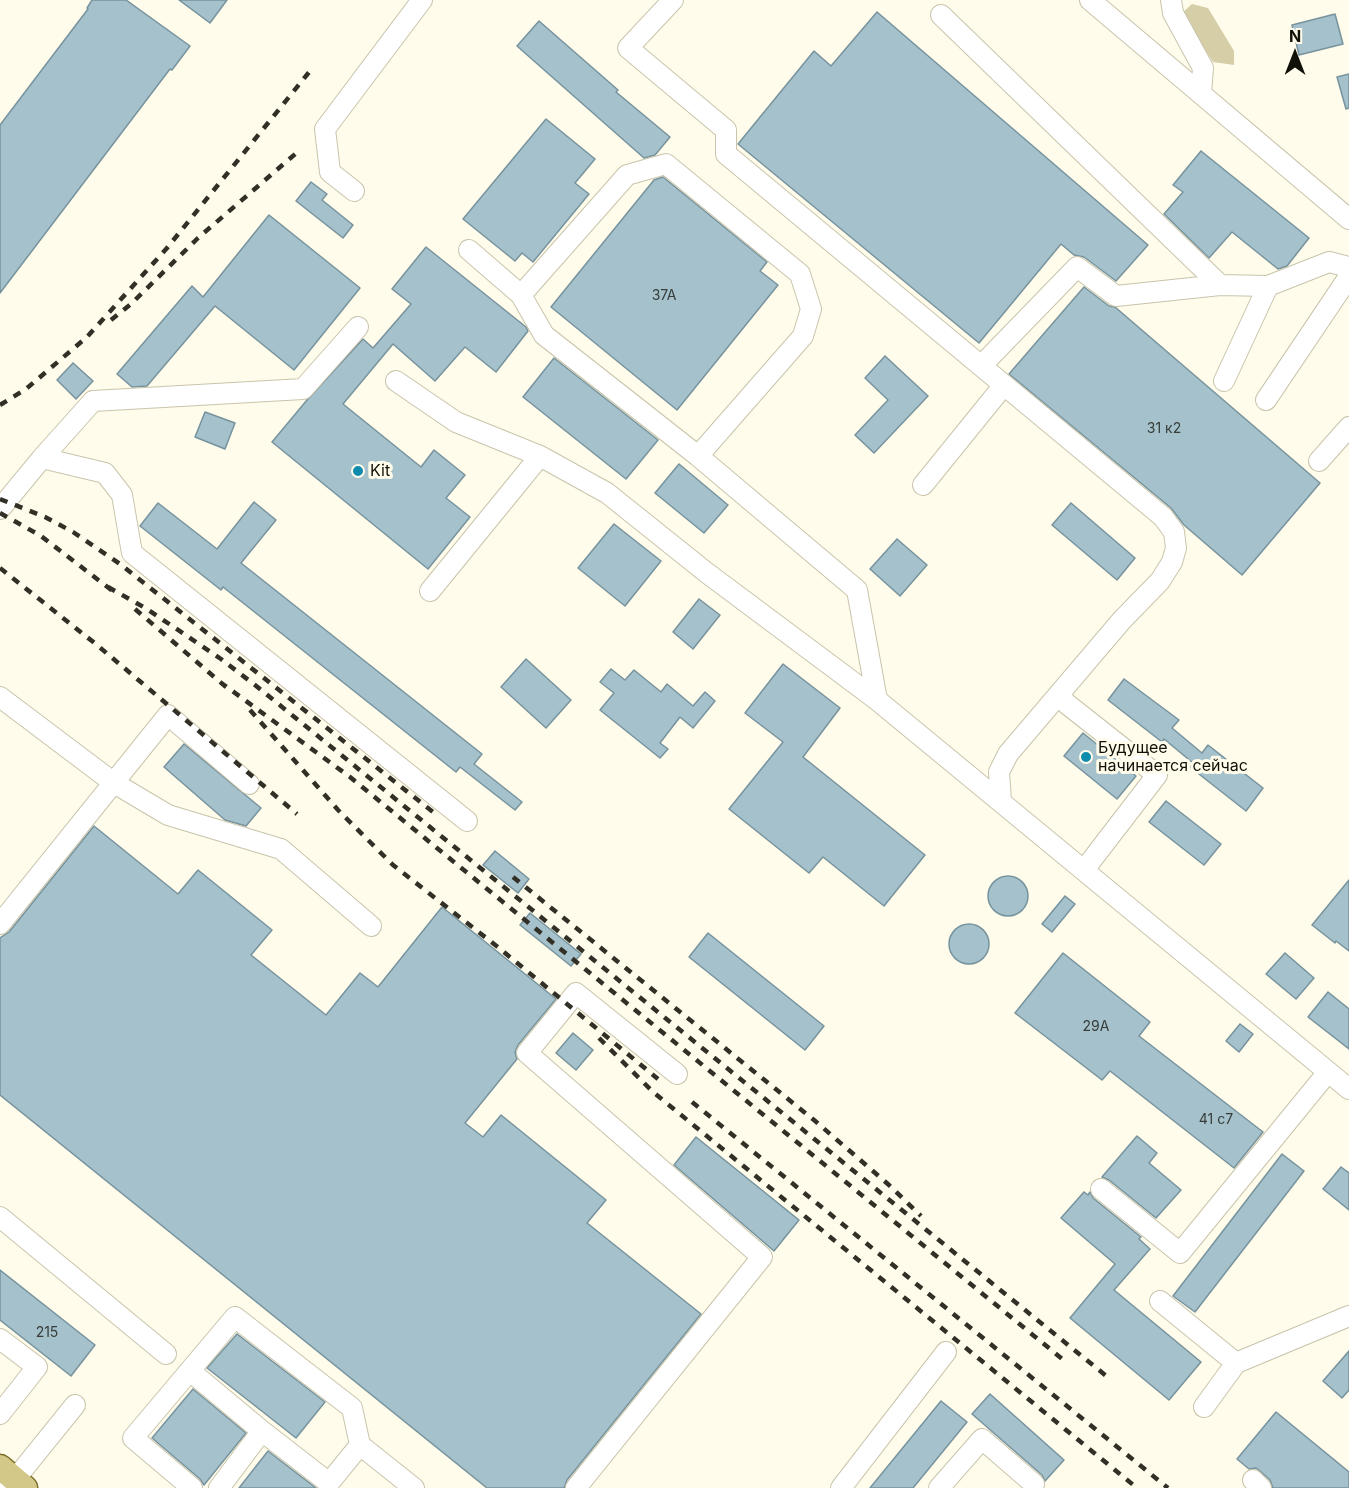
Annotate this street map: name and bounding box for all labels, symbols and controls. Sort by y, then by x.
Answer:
north arrow [1265,24,1325,84]
text: N [1289,26,1301,46]
house number: 37А [652,288,676,304]
house number: 31 к2 [1147,421,1181,437]
place label: Kit [370,461,390,481]
marker: Kit [351,464,365,478]
place label: Будущее начинается сейчас [1098,738,1248,776]
marker: Будущее начинается сейчас [1079,750,1093,764]
house number: 29А [1083,1019,1109,1035]
house number: 41 с7 [1199,1112,1233,1128]
house number: 215 [36,1325,58,1341]

